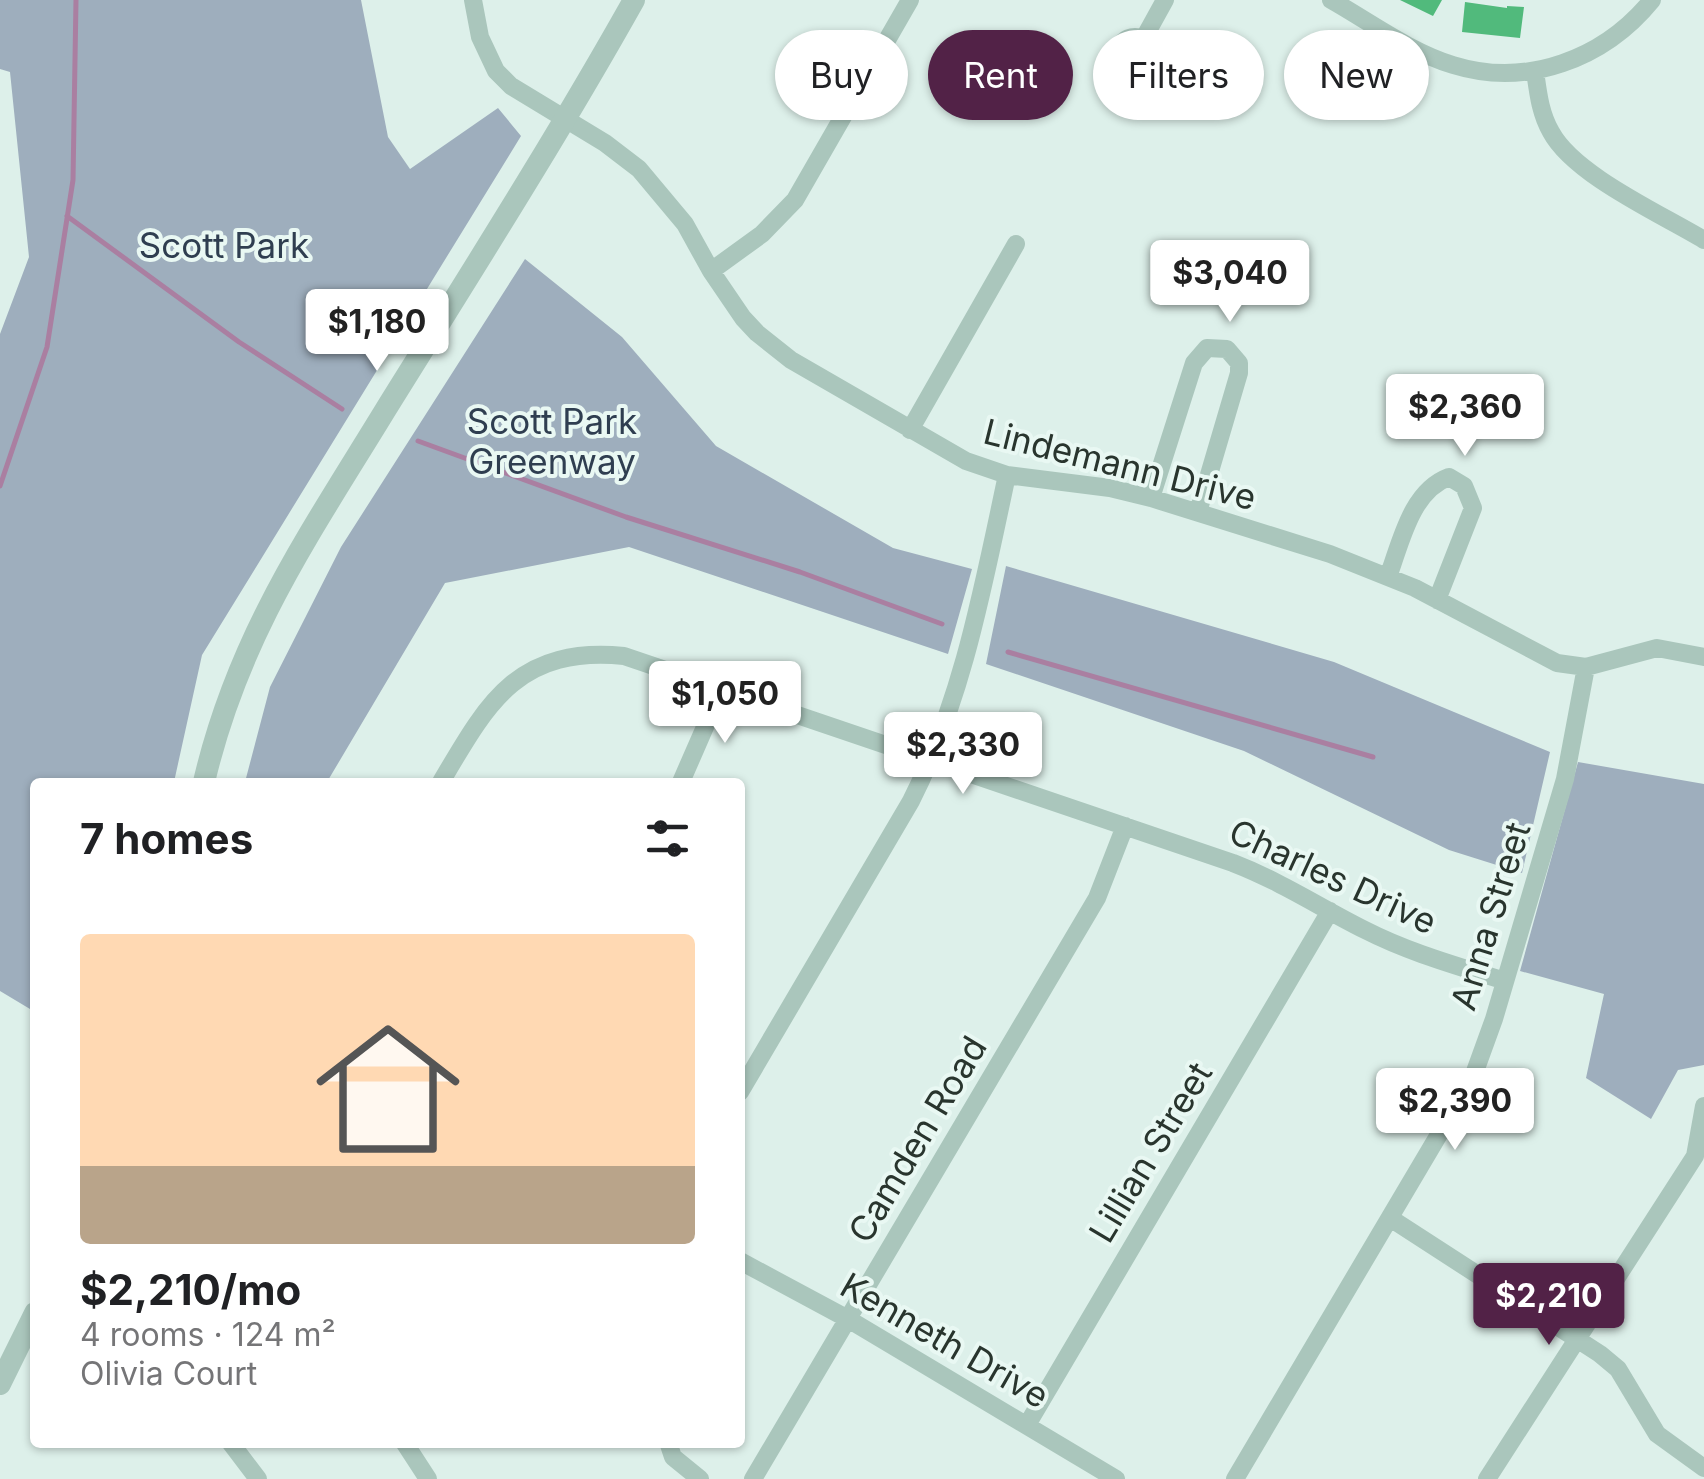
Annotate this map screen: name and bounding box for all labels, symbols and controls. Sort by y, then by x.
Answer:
chip: Buy [775,30,908,120]
chip: Rent [928,30,1073,120]
chip: Filters [1093,30,1264,120]
chip: New [1284,30,1429,120]
park label: Scott Park [139,224,309,266]
pin: $3,040 [1149,240,1311,325]
text: $3,040 [1172,253,1288,292]
pin: $1,180 [296,289,458,374]
text: $1,180 [328,302,426,341]
pin: $2,360 [1384,374,1546,459]
text: $2,360 [1408,387,1522,426]
park label: Scott Park Greenway [467,400,637,482]
street label: Lindemann Drive [979,410,1261,518]
pin: $1,050 [644,661,806,746]
text: $1,050 [671,674,779,713]
pin: $2,330 [882,712,1044,797]
text: $2,330 [906,725,1020,764]
street label: Charles Drive [1223,810,1443,942]
icon: filters [640,811,695,866]
text: 7 homes [80,813,253,864]
street label: Anna Street [1442,817,1538,1015]
icon: home [298,999,478,1179]
street label: Camden Road [839,1028,995,1250]
street label: Lillian Street [1080,1054,1220,1250]
pin: $2,390 [1374,1068,1536,1153]
text: $2,390 [1398,1081,1512,1120]
pin: $2,210 [1468,1263,1630,1348]
text: $2,210/mo [80,1264,301,1315]
street label: Kenneth Drive [834,1264,1056,1416]
text: $2,210 [1495,1276,1603,1315]
text: 4 rooms · 124 m² [80,1315,336,1354]
text: Olivia Court [80,1354,257,1393]

